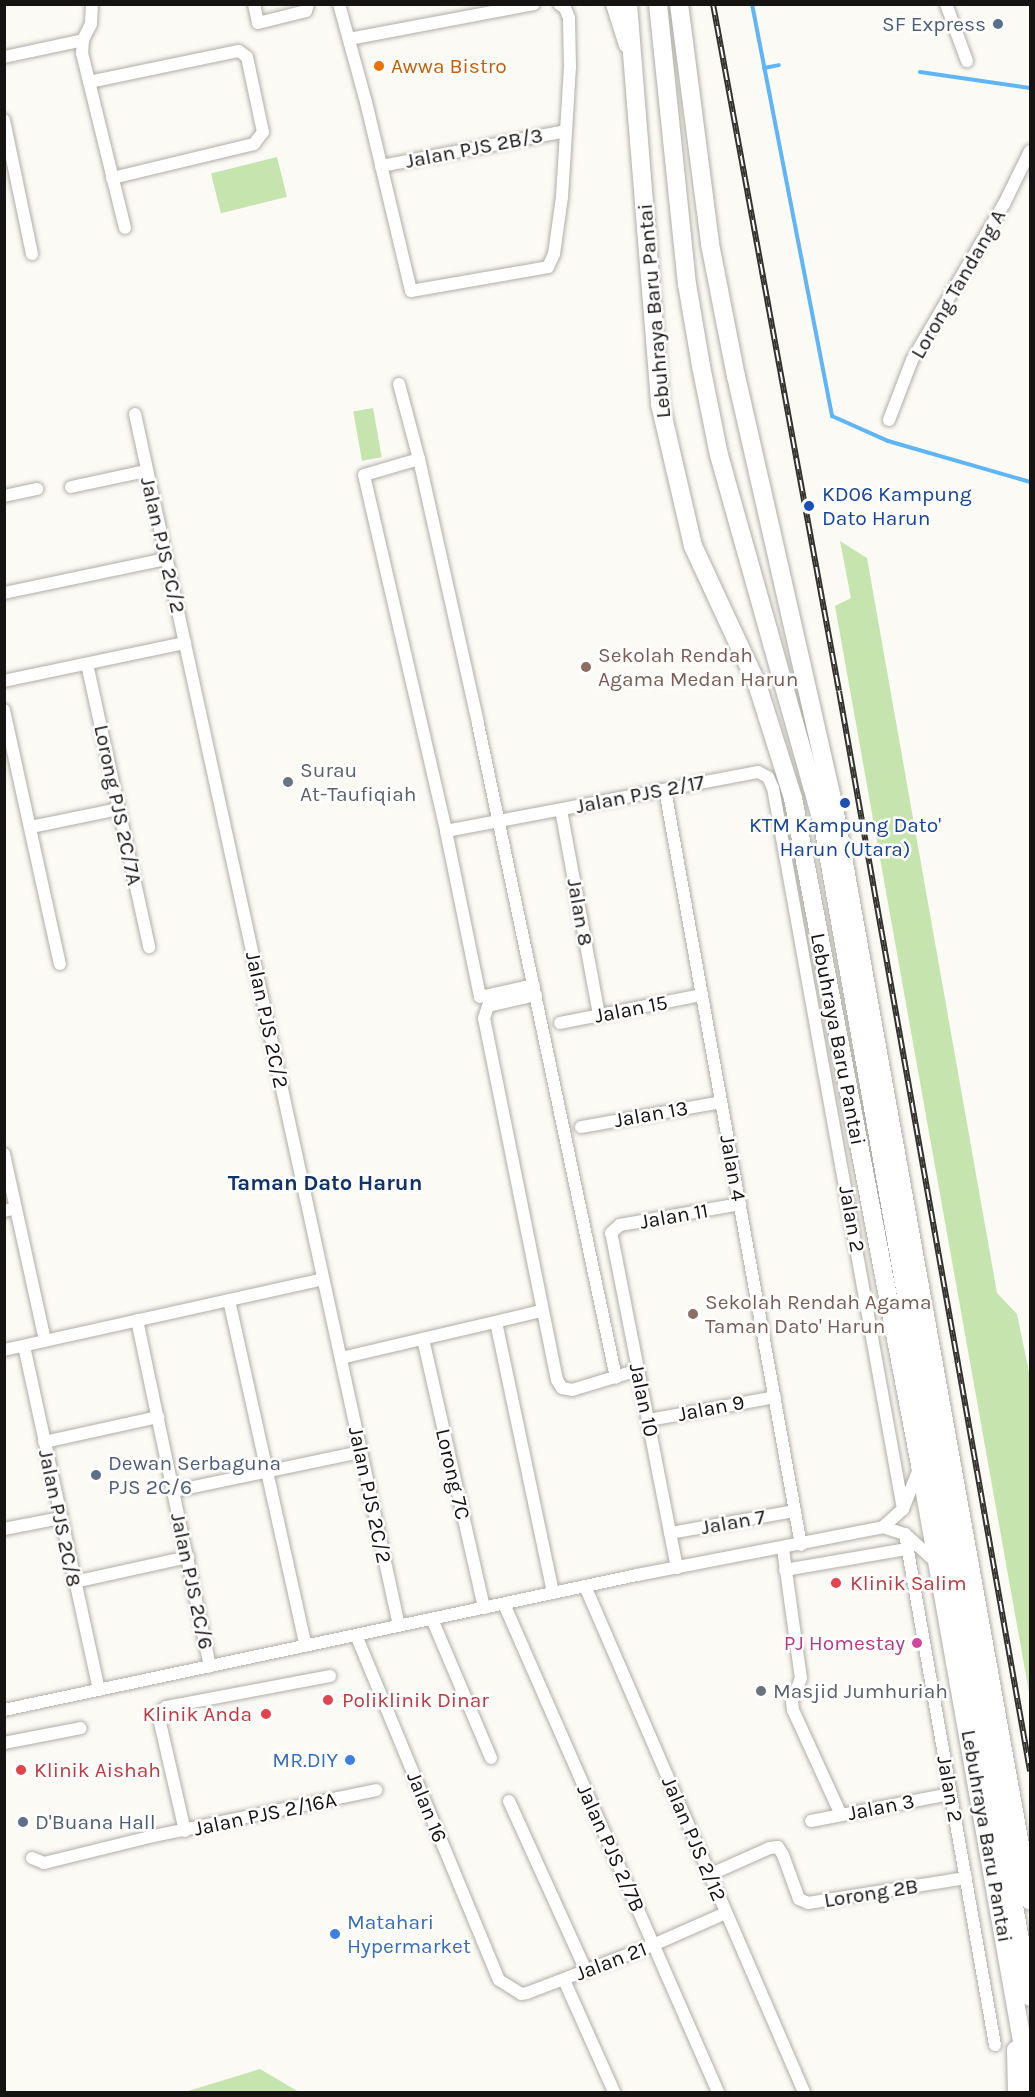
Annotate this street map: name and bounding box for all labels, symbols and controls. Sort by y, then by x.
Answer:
place label: SF Express [882,11,986,37]
marker: SF Express [991,17,1005,31]
place label: Awwa Bistro [391,53,507,79]
marker: Awwa Bistro [372,59,386,73]
street label: Jalan PJS 2B/3 [403,122,545,174]
street label: Lebuhraya Baru Pantai [632,203,676,419]
street label: Lorong Tandang A [905,205,1011,363]
street label: Jalan PJS 2C/2 [135,474,191,616]
place label: KD06 Kampung Dato Harun [822,481,972,531]
marker: KD06 Kampung Dato Harun [800,497,818,515]
place label: Sekolah Rendah Agama Medan Harun [598,642,798,692]
marker: Sekolah Rendah Agama Medan Harun [579,660,593,674]
street label: Lorong PJS 2C/7A [89,722,147,888]
place label: Surau At-Taufiqiah [300,757,416,807]
street label: Jalan PJS 2/17 [573,769,707,819]
marker: Surau At-Taufiqiah [281,775,295,789]
marker: KTM Kampung Dato' Harun (Utara) [838,796,852,810]
place label: KTM Kampung Dato' Harun (Utara) [749,812,941,862]
street label: Jalan 8 [562,876,598,948]
street label: Lebuhraya Baru Pantai [805,931,871,1147]
street label: Jalan PJS 2C/2 [240,949,294,1091]
street label: Jalan 15 [592,990,670,1028]
street label: Jalan 13 [612,1095,690,1133]
street label: Jalan 4 [715,1133,751,1203]
district label: Taman Dato Harun [228,1171,422,1197]
street label: Jalan 2 [834,1184,870,1254]
street label: Jalan 11 [638,1198,710,1234]
place label: Sekolah Rendah Agama Taman Dato' Harun [705,1289,932,1339]
marker: Sekolah Rendah Agama Taman Dato' Harun [686,1307,700,1321]
street label: Jalan 10 [624,1361,664,1439]
street label: Jalan 9 [676,1389,746,1427]
street label: Jalan PJS 2C/2 [343,1424,397,1566]
street label: Lorong 7C [430,1426,476,1522]
street label: Jalan PJS 2C/8 [33,1447,87,1589]
place label: Dewan Serbaguna PJS 2C/6 [108,1450,281,1500]
marker: Dewan Serbaguna PJS 2C/6 [89,1468,103,1482]
street label: Jalan 7 [699,1504,767,1540]
street label: Jalan PJS 2C/6 [165,1510,219,1652]
place label: Klinik Salim [850,1570,967,1596]
marker: Klinik Salim [827,1574,845,1592]
place label: PJ Homestay [784,1630,905,1656]
marker: PJ Homestay [910,1636,924,1650]
place label: Masjid Jumhuriah [773,1678,948,1704]
marker: Masjid Jumhuriah [754,1684,768,1698]
place label: Poliklinik Dinar [342,1687,489,1713]
marker: Poliklinik Dinar [319,1691,337,1709]
place label: Klinik Anda [143,1701,252,1727]
marker: Klinik Anda [257,1705,275,1723]
street label: Lebuhraya Baru Pantai [956,1728,1018,1944]
place label: MR.DIY [272,1747,338,1773]
marker: MR.DIY [343,1753,357,1767]
street label: Jalan 2 [932,1754,968,1824]
place label: Klinik Aishah [34,1757,161,1783]
marker: Klinik Aishah [12,1761,30,1779]
street label: Jalan 16 [401,1768,453,1846]
street label: Jalan PJS 2/12 [656,1773,732,1905]
street label: Jalan PJS 2/7B [572,1780,650,1916]
street label: Jalan PJS 2/16A [191,1787,339,1841]
street label: Jalan 3 [845,1788,917,1826]
place label: D'Buana Hall [35,1809,156,1835]
marker: D'Buana Hall [16,1815,30,1829]
street label: Lorong 2B [822,1873,920,1913]
place label: Matahari Hypermarket [347,1909,471,1959]
marker: Matahari Hypermarket [328,1927,342,1941]
street label: Jalan 21 [572,1936,650,1986]

